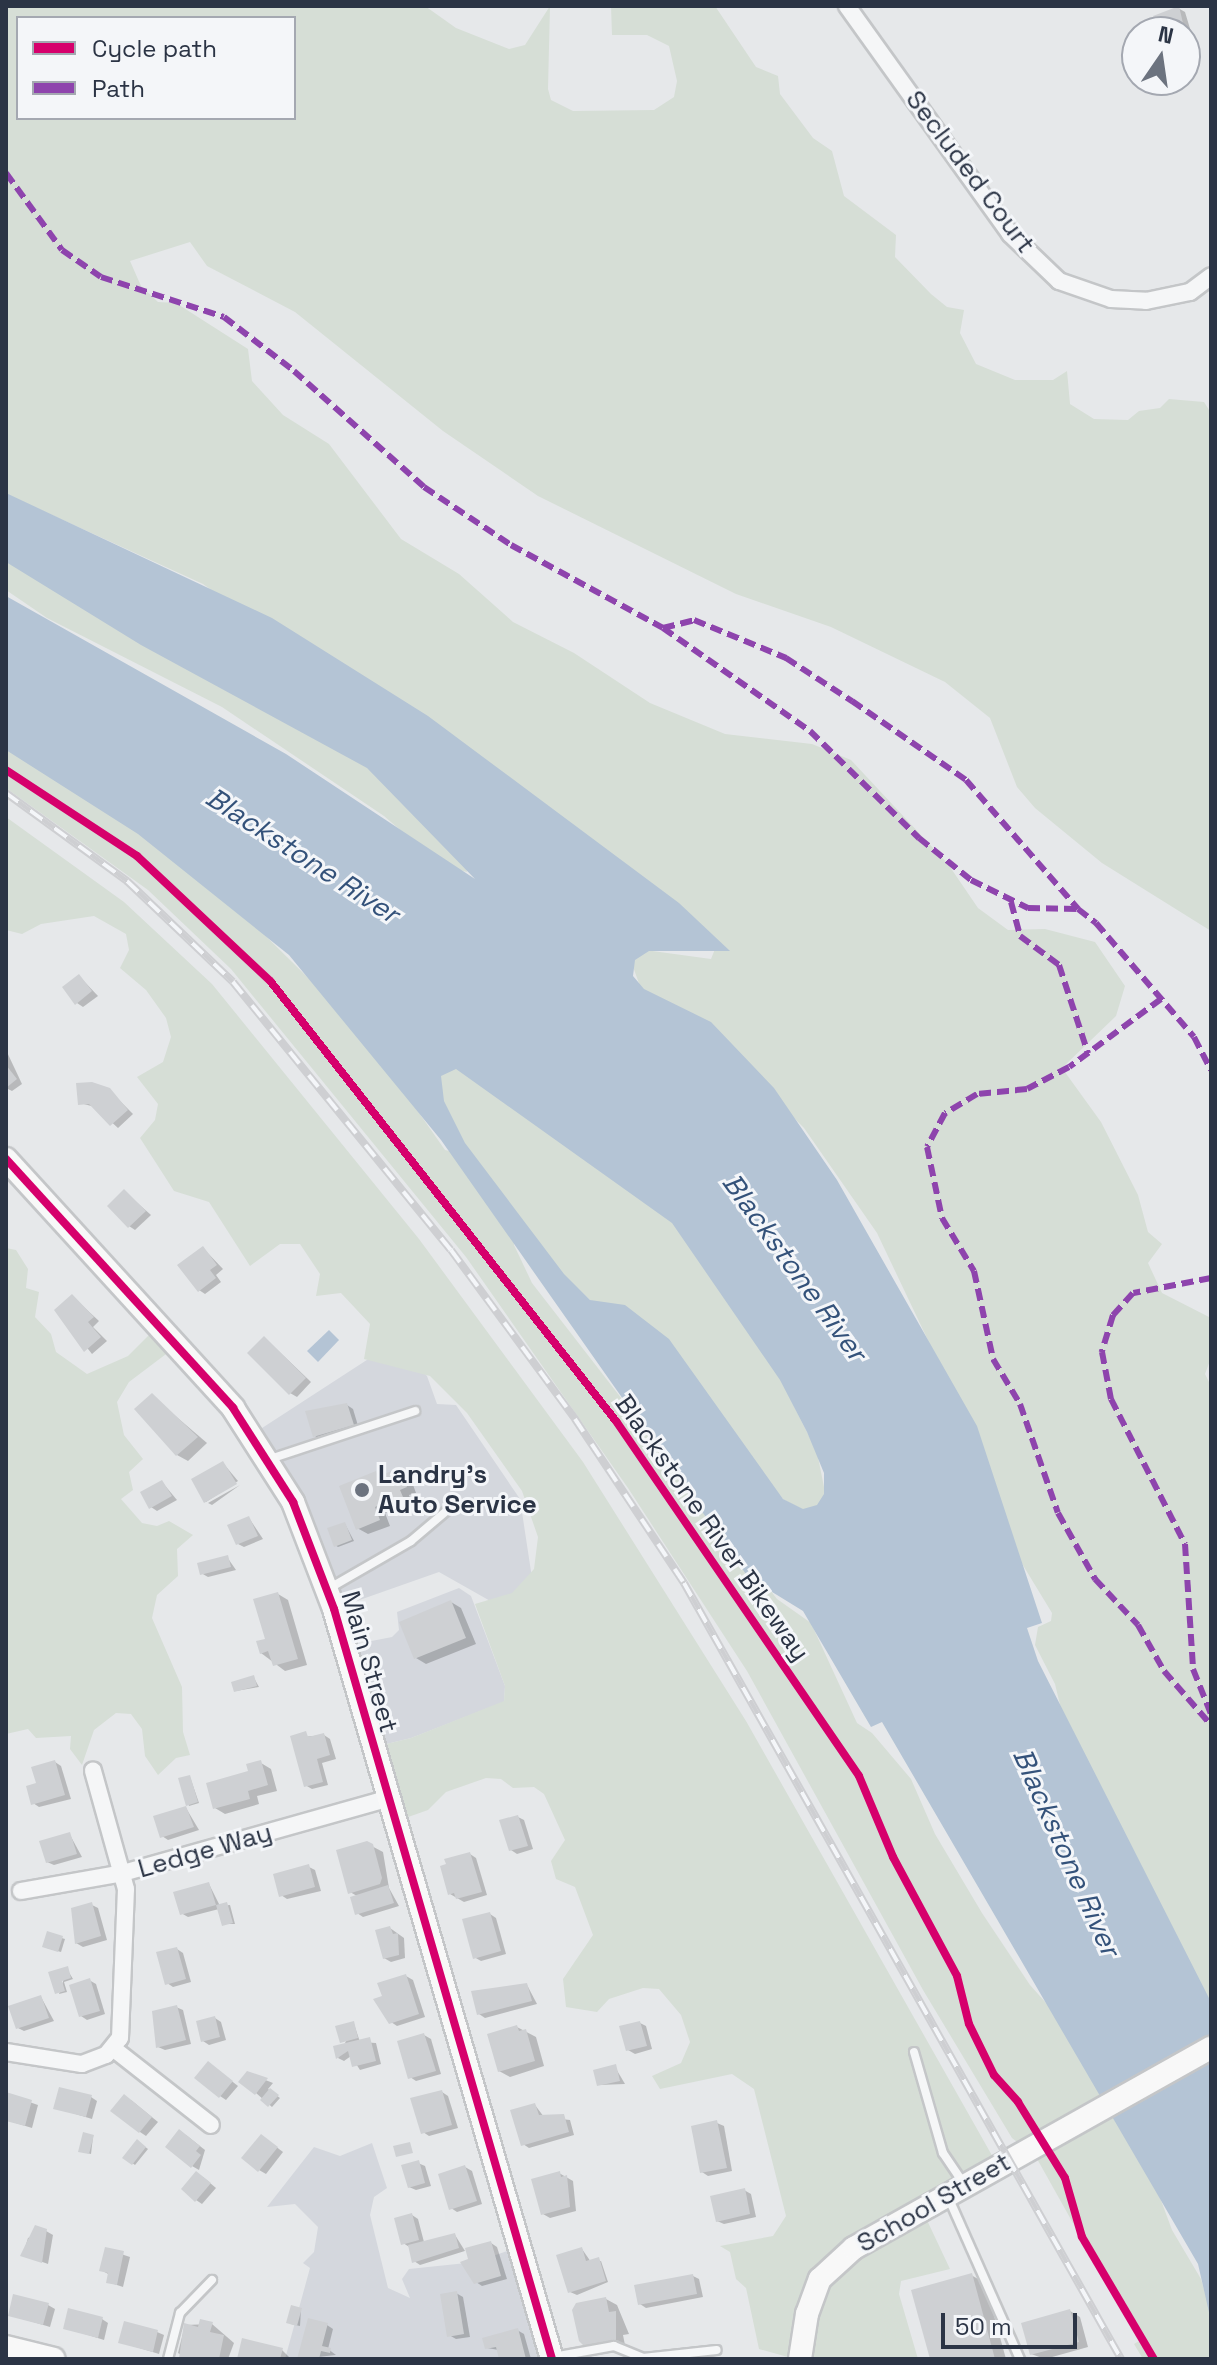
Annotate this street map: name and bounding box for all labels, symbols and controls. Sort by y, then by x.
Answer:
legend [16,16,296,120]
north arrow [1121,16,1201,96]
text: N [1156,19,1176,50]
text: Cycle path [92,33,217,64]
text: Path [92,73,145,104]
street label: Secluded Court [899,85,1041,259]
water label: Blackstone River [200,780,406,930]
water label: Blackstone River [716,1167,874,1367]
street label: Blackstone River Bikeway [608,1389,816,1667]
place label: Landry's Auto Service [378,1459,537,1520]
marker: Landry's Auto Service [353,1481,371,1499]
street label: Main Street [334,1588,404,1736]
water label: Blackstone River [1006,1743,1128,1961]
street label: Ledge Way [134,1817,276,1885]
street label: School Street [852,2146,1016,2260]
scale bar [945,2297,1081,2347]
text: 50 m [955,2311,1012,2342]

